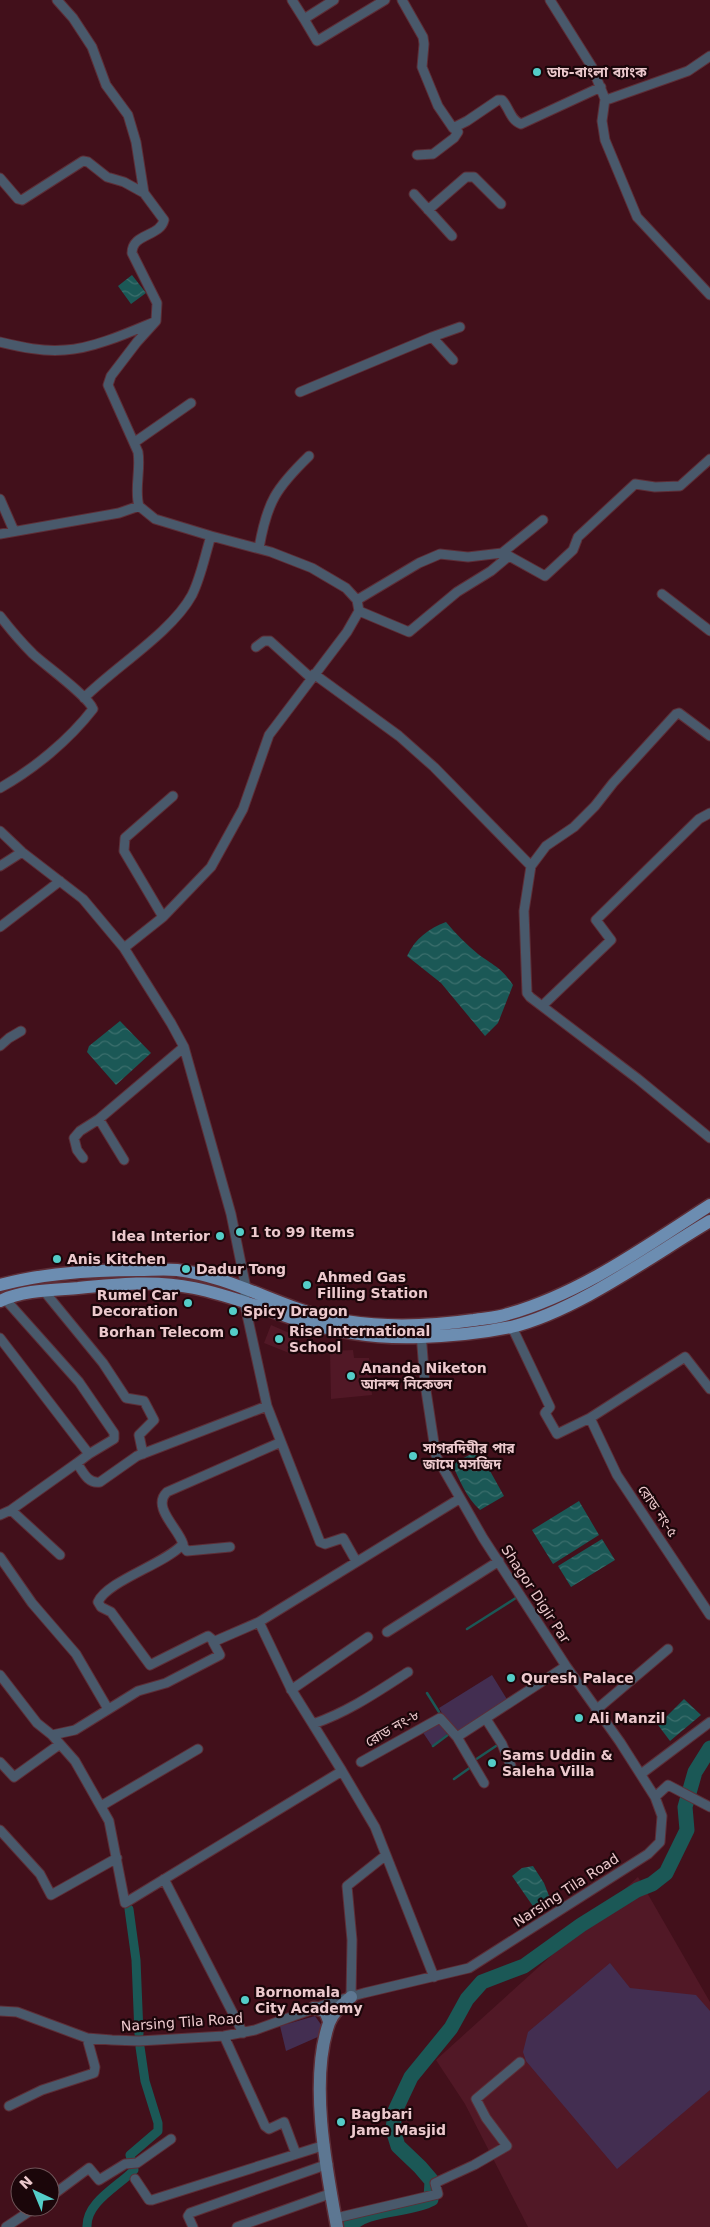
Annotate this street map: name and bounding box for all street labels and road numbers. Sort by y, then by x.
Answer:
street label: রোড নং-৫ [635,1482,681,1540]
street label: Shagor Digir Par [498,1542,574,1646]
street label: রোড নং-৮ [362,1706,422,1750]
street label: Narsing Tila Road [510,1850,622,1930]
street label: Narsing Tila Road [120,2010,244,2034]

